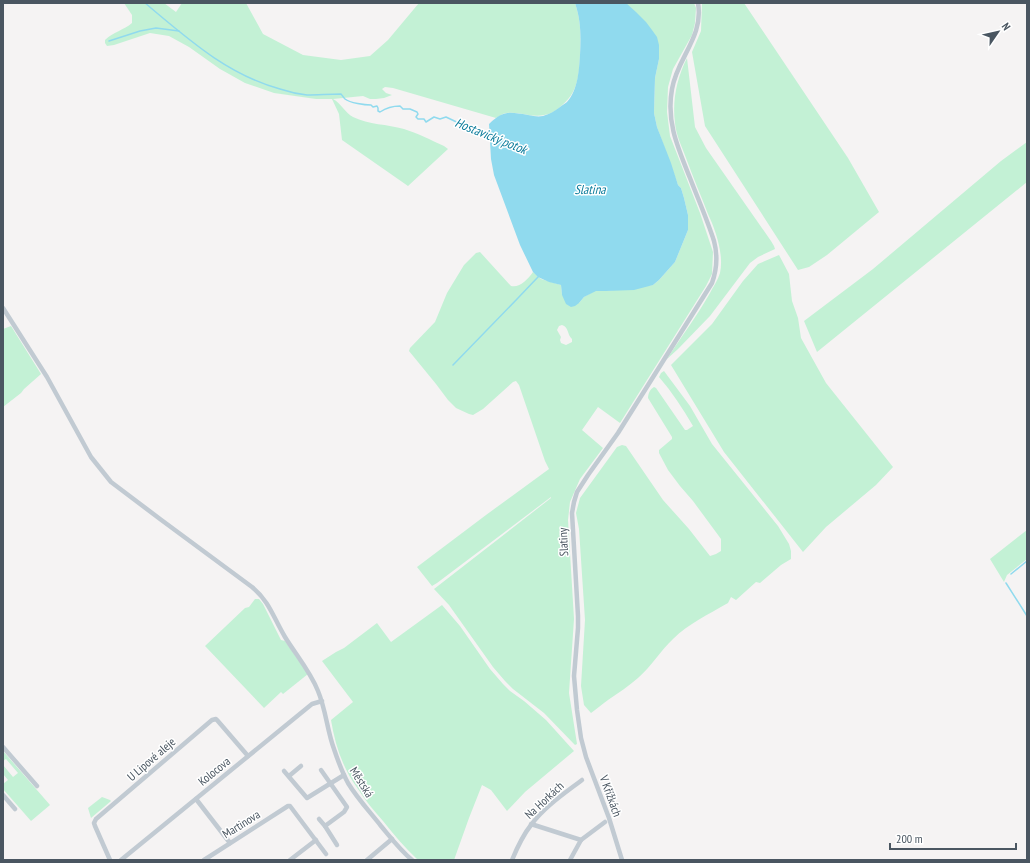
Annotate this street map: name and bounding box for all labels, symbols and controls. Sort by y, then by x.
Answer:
north arrow [978,12,1018,52]
text: N [999,20,1014,33]
water label: Hostavický potok [453,114,531,159]
water label: Slatina [574,181,606,198]
street label: Slatiny [555,527,571,557]
street label: U Lipové aleje [124,734,178,784]
street label: Kolocova [195,753,233,789]
street label: Městská [347,764,377,800]
street label: V Křížkách [596,772,625,819]
street label: Na Horkách [521,778,567,822]
street label: Martinova [219,806,263,841]
scale bar [890,825,1016,851]
text: 200 m [896,831,923,846]

